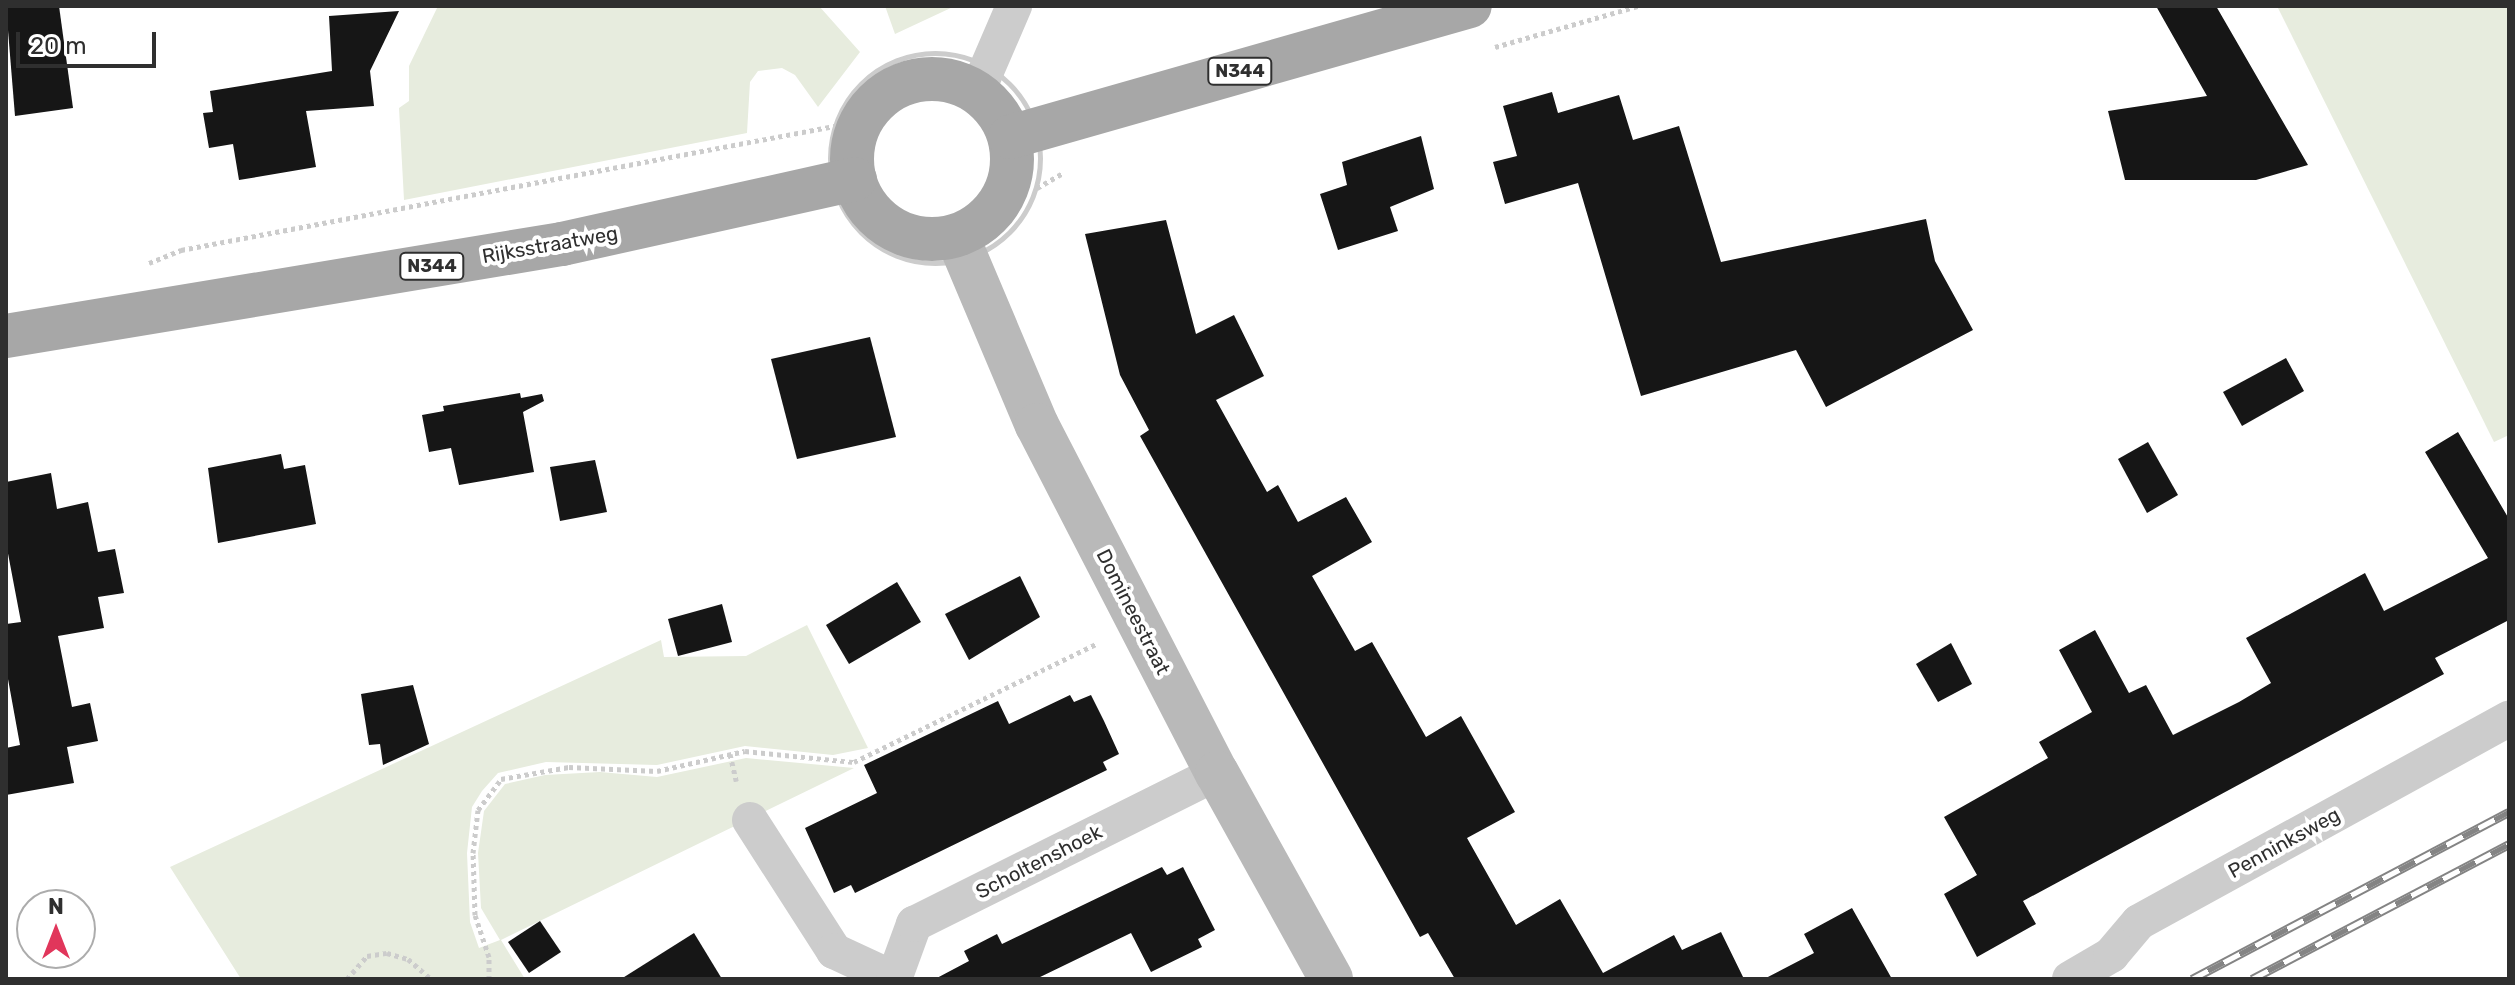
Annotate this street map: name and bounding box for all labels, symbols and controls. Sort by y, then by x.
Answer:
scale bar [20,16,160,66]
text: 20 m [30,32,87,60]
road number: N344 [1206,57,1274,85]
street label: Rijksstraatweg [480,221,620,269]
road number: N344 [398,252,466,280]
street label: Domineestraat [1091,545,1175,679]
street label: Penninksweg [2224,802,2344,884]
street label: Scholtenshoek [972,820,1106,904]
north arrow [16,889,96,969]
text: N [48,893,64,920]

